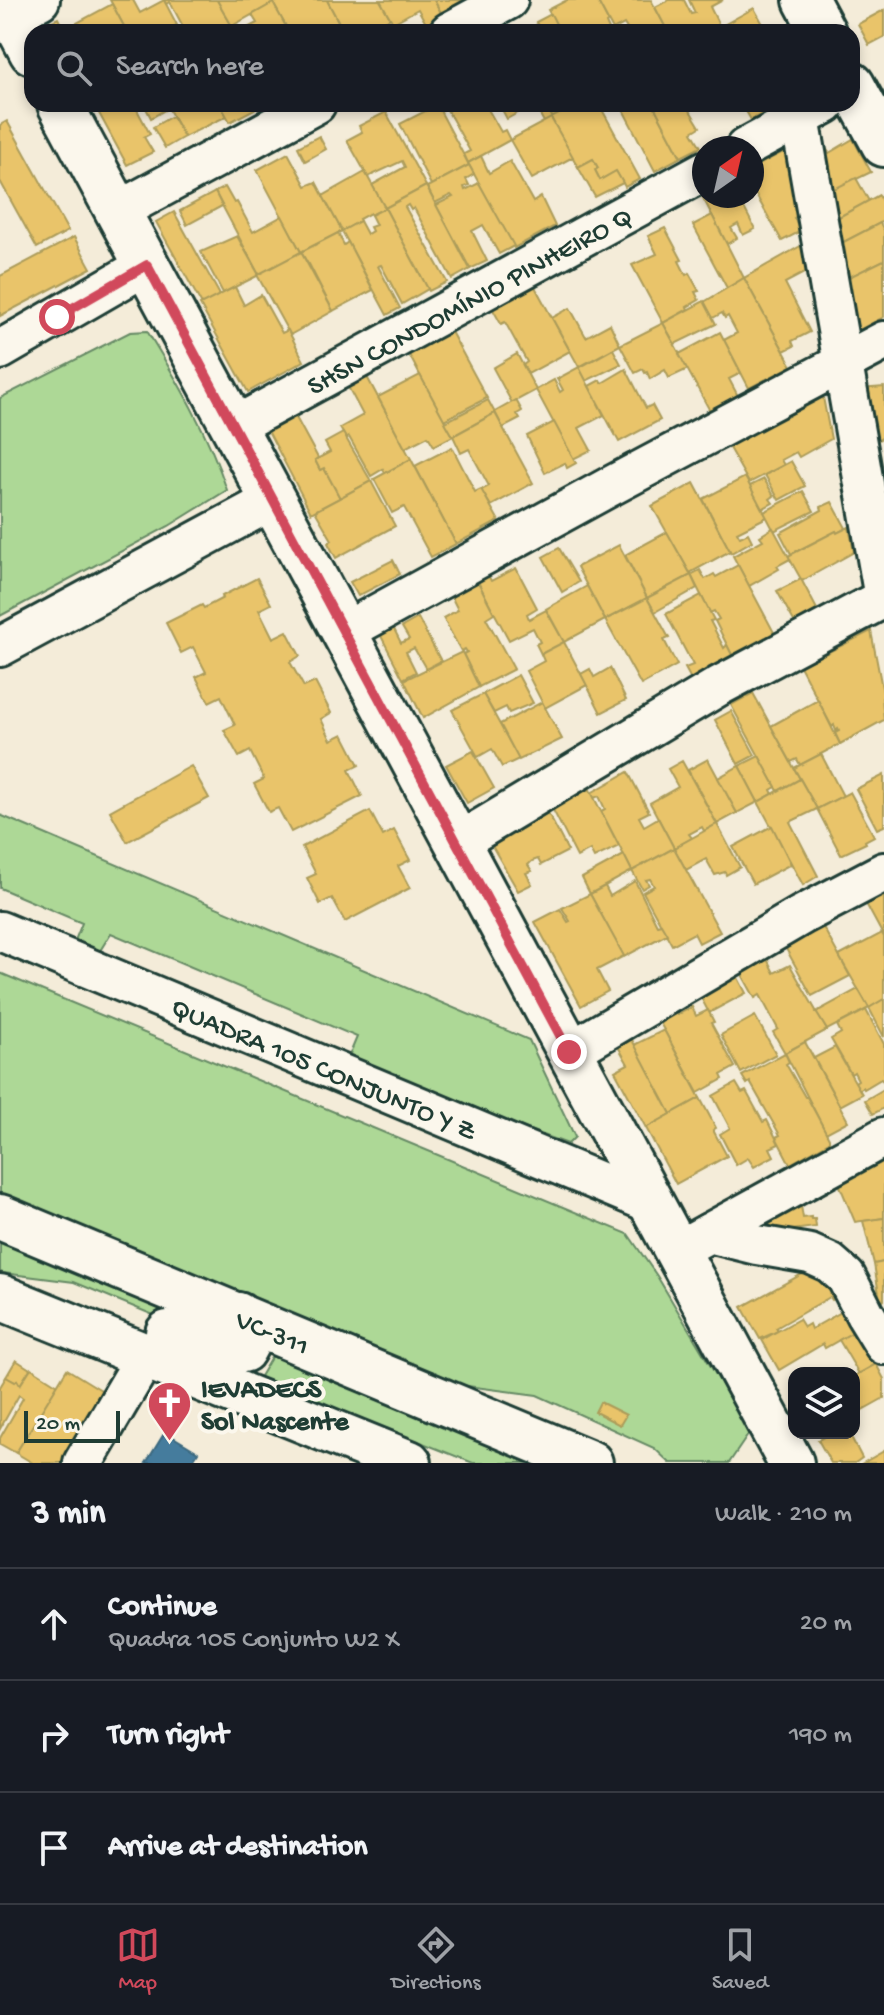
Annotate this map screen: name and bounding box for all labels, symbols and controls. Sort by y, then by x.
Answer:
search box [24,24,860,112]
icon: search [52,46,96,90]
text: Search here [116,51,264,86]
north arrow [692,136,764,208]
street label: SHSN CONDOMÍNIO PINHEIRO Q [303,201,639,405]
route start [39,299,75,335]
street label: QUADRA 105 CONJUNTO Y Z [165,993,481,1150]
route end [551,1034,587,1070]
street label: VC-311 [229,1305,313,1365]
map controls [788,1367,860,1439]
button: layers [788,1367,860,1439]
place label: IEVADECS Sol Nascente [201,1375,350,1440]
church icon: IEVADECS Sol Nascente [146,1379,194,1442]
scale bar [24,1407,120,1443]
text: 20 m [36,1412,80,1438]
text: 3 min [32,1495,105,1535]
text: Walk · 210 m [715,1500,852,1531]
text: Continue [108,1591,217,1626]
icon: ahead [32,1602,76,1646]
text: 20 m [800,1609,852,1640]
text: Quadra 105 Conjunto W2 X [108,1626,399,1657]
icon: right [32,1714,76,1758]
text: Turn right [108,1719,228,1754]
text: 190 m [789,1721,852,1752]
icon: arrive [32,1826,76,1870]
text: Arrive at destination [108,1831,368,1866]
tab: Map [116,1923,160,1997]
tab: Directions [391,1923,481,1997]
tab: Saved [712,1923,768,1997]

